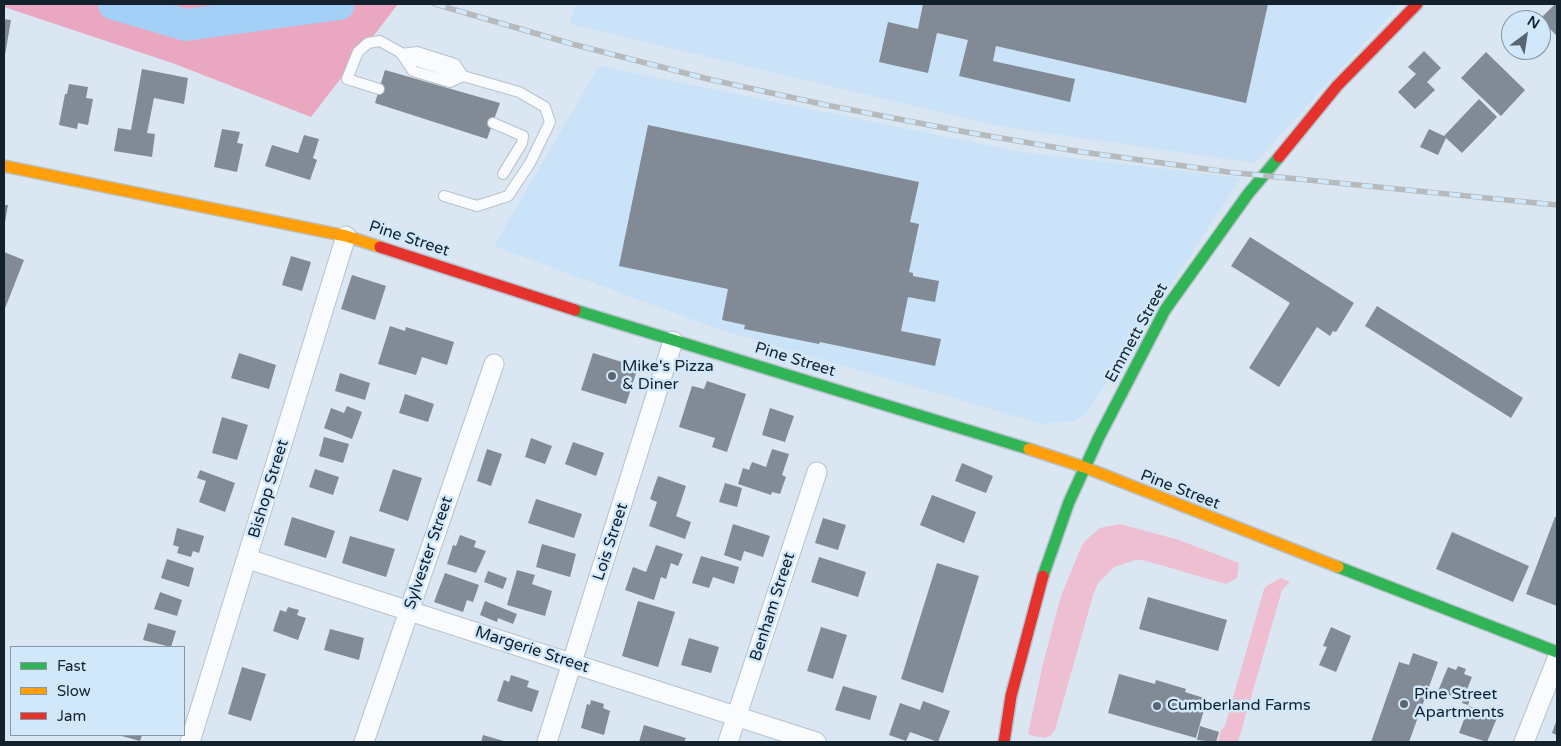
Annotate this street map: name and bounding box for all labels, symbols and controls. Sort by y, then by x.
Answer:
north arrow [1501,10,1551,60]
text: N [1524,12,1543,33]
street label: Pine Street [366,217,452,261]
street label: Emmett Street [1102,280,1172,386]
street label: Pine Street [752,339,838,381]
place label: Mike's Pizza & Diner [622,357,714,395]
marker: Mike's Pizza & Diner [606,370,618,382]
street label: Bishop Street [245,437,293,541]
street label: Pine Street [1138,466,1222,514]
street label: Sylvester Street [401,494,457,612]
street label: Lois Street [589,501,633,583]
street label: Benham Street [746,550,800,664]
street label: Margerie Street [473,623,591,677]
legend [10,646,185,736]
text: Fast [57,657,86,675]
text: Slow [57,682,91,700]
place label: Pine Street Apartments [1414,685,1504,723]
place label: Cumberland Farms [1167,696,1311,716]
marker: Pine Street Apartments [1398,698,1410,710]
marker: Cumberland Farms [1151,700,1163,712]
text: Jam [57,707,86,725]

